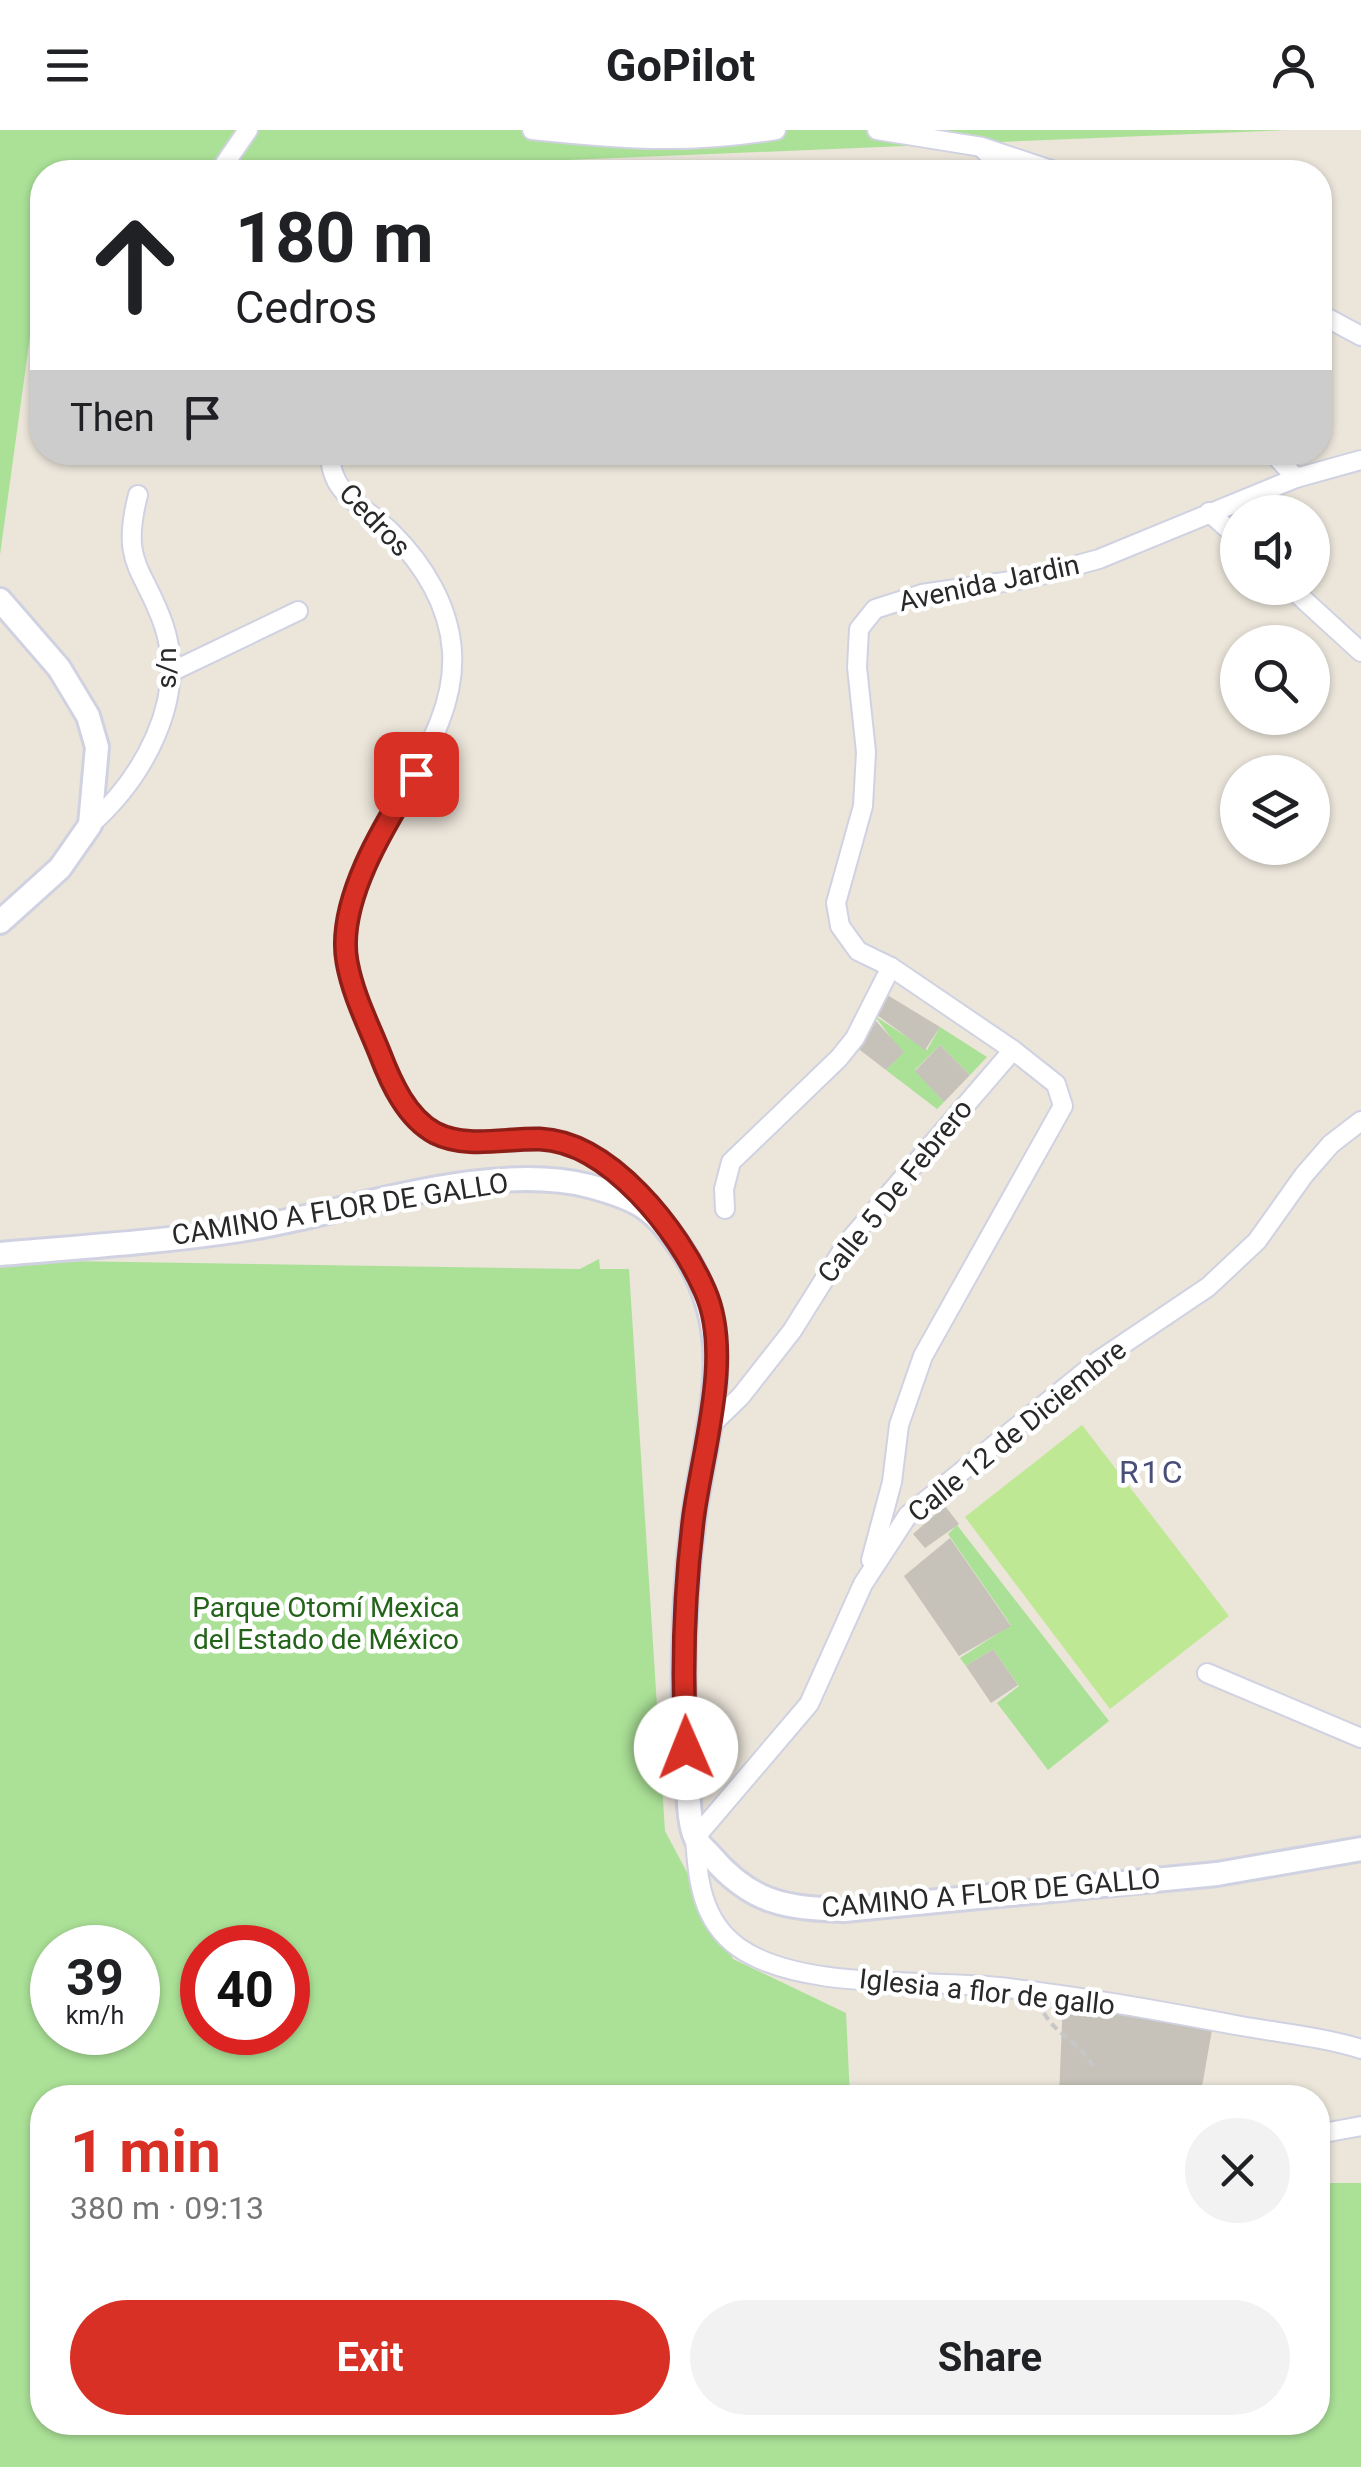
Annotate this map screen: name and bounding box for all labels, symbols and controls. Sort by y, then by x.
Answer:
icon: menu [40,38,95,93]
icon: person [1266,38,1321,93]
text: GoPilot [606,39,755,92]
text: 180 m [235,197,434,279]
icon: ahead [70,200,200,330]
text: Cedros [235,281,377,334]
icon: arrive [175,390,230,445]
text: Then [70,396,155,440]
street label: Cedros [332,477,418,563]
map controls [1220,495,1330,865]
button: sound [1220,495,1330,605]
street label: Avenida Jardin [896,548,1082,618]
button: search [1220,625,1330,735]
street label: s/n [150,647,183,689]
pin [374,732,459,817]
icon: arrive [389,747,444,802]
button: layers [1220,755,1330,865]
street label: Calle 5 De Febrero [811,1093,979,1289]
street label: CAMINO A FLOR DE GALLO [169,1166,511,1252]
street label: Calle 12 de Diciembre [901,1333,1133,1529]
district label: R1C [1119,1453,1185,1491]
park label: Parque Otomí Mexica del Estado de México [192,1591,460,1656]
position arrow [634,1696,738,1800]
street label: CAMINO A FLOR DE GALLO [820,1862,1162,1924]
speed limit sign: 40 [180,1925,310,2055]
text: 39 [66,1949,124,2007]
street label: Iglesia a flor de gallo [857,1962,1117,2022]
text: km/h [66,2001,124,2030]
text: 1 min [70,2116,221,2187]
button: close [1185,2118,1290,2223]
text: 380 m · 09:13 [70,2189,264,2227]
button: Exit [70,2300,670,2415]
button: Share [690,2300,1290,2415]

